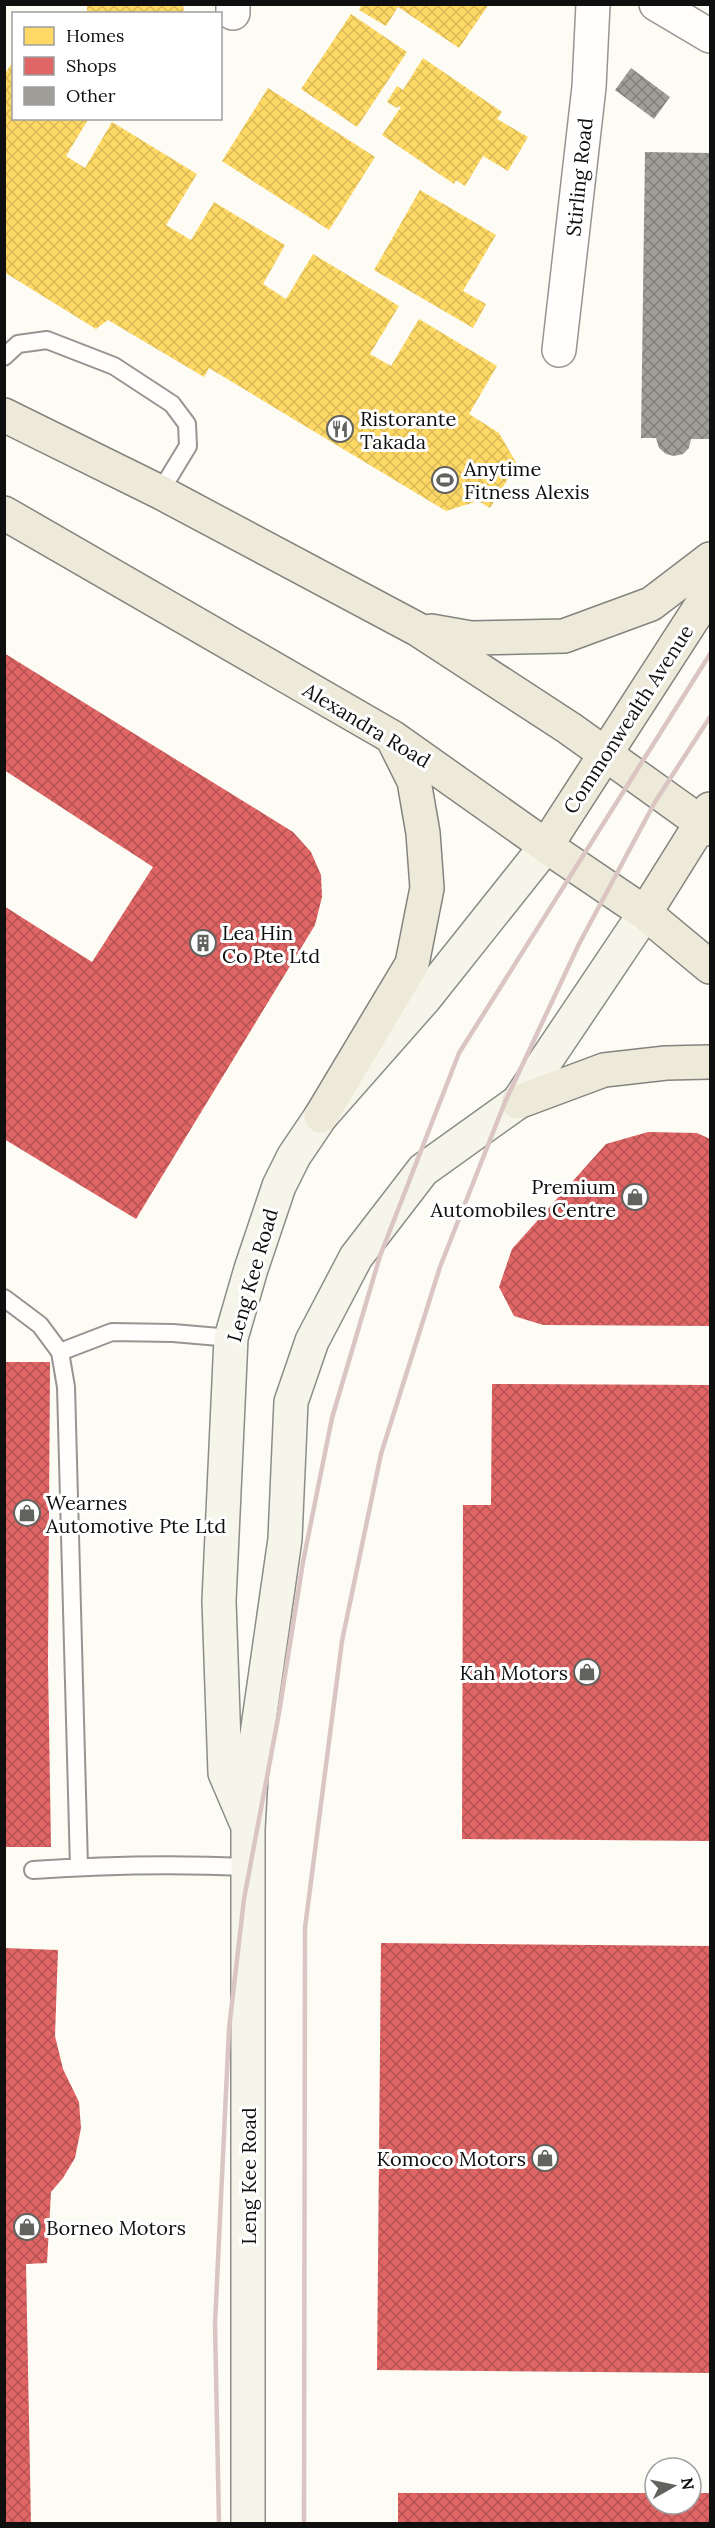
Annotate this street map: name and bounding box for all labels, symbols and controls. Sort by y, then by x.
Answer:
legend [12,12,222,120]
text: Homes [66,24,124,47]
text: Shops [66,54,117,77]
text: Other [66,84,116,107]
street label: Stirling Road [560,116,598,238]
place label: Ristorante Takada [360,406,456,454]
restaurant icon: Ristorante Takada [325,414,355,444]
place label: Anytime Fitness Alexis [463,456,589,504]
sports icon: Anytime Fitness Alexis [430,465,460,495]
street label: Commonwealth Avenue [558,620,699,818]
street label: Alexandra Road [298,677,435,773]
place label: Lea Hin Co Pte Ltd [222,920,320,968]
building icon: Lea Hin Co Pte Ltd [188,928,218,958]
place label: Premium Automobiles Centre [430,1174,616,1222]
shop icon: Premium Automobiles Centre [620,1182,650,1212]
street label: Leng Kee Road [221,1205,283,1345]
place label: Wearnes Automotive Pte Ltd [45,1490,226,1538]
shop icon: Wearnes Automotive Pte Ltd [12,1498,42,1528]
shop icon: Kah Motors [572,1657,602,1687]
place label: Kah Motors [460,1660,568,1685]
street label: Leng Kee Road [236,2107,261,2245]
shop icon: Komoco Motors [530,2143,560,2173]
place label: Komoco Motors [377,2146,526,2171]
shop icon: Borneo Motors [12,2212,42,2242]
place label: Borneo Motors [46,2215,186,2240]
north arrow [643,2456,703,2516]
text: N [677,2476,699,2491]

